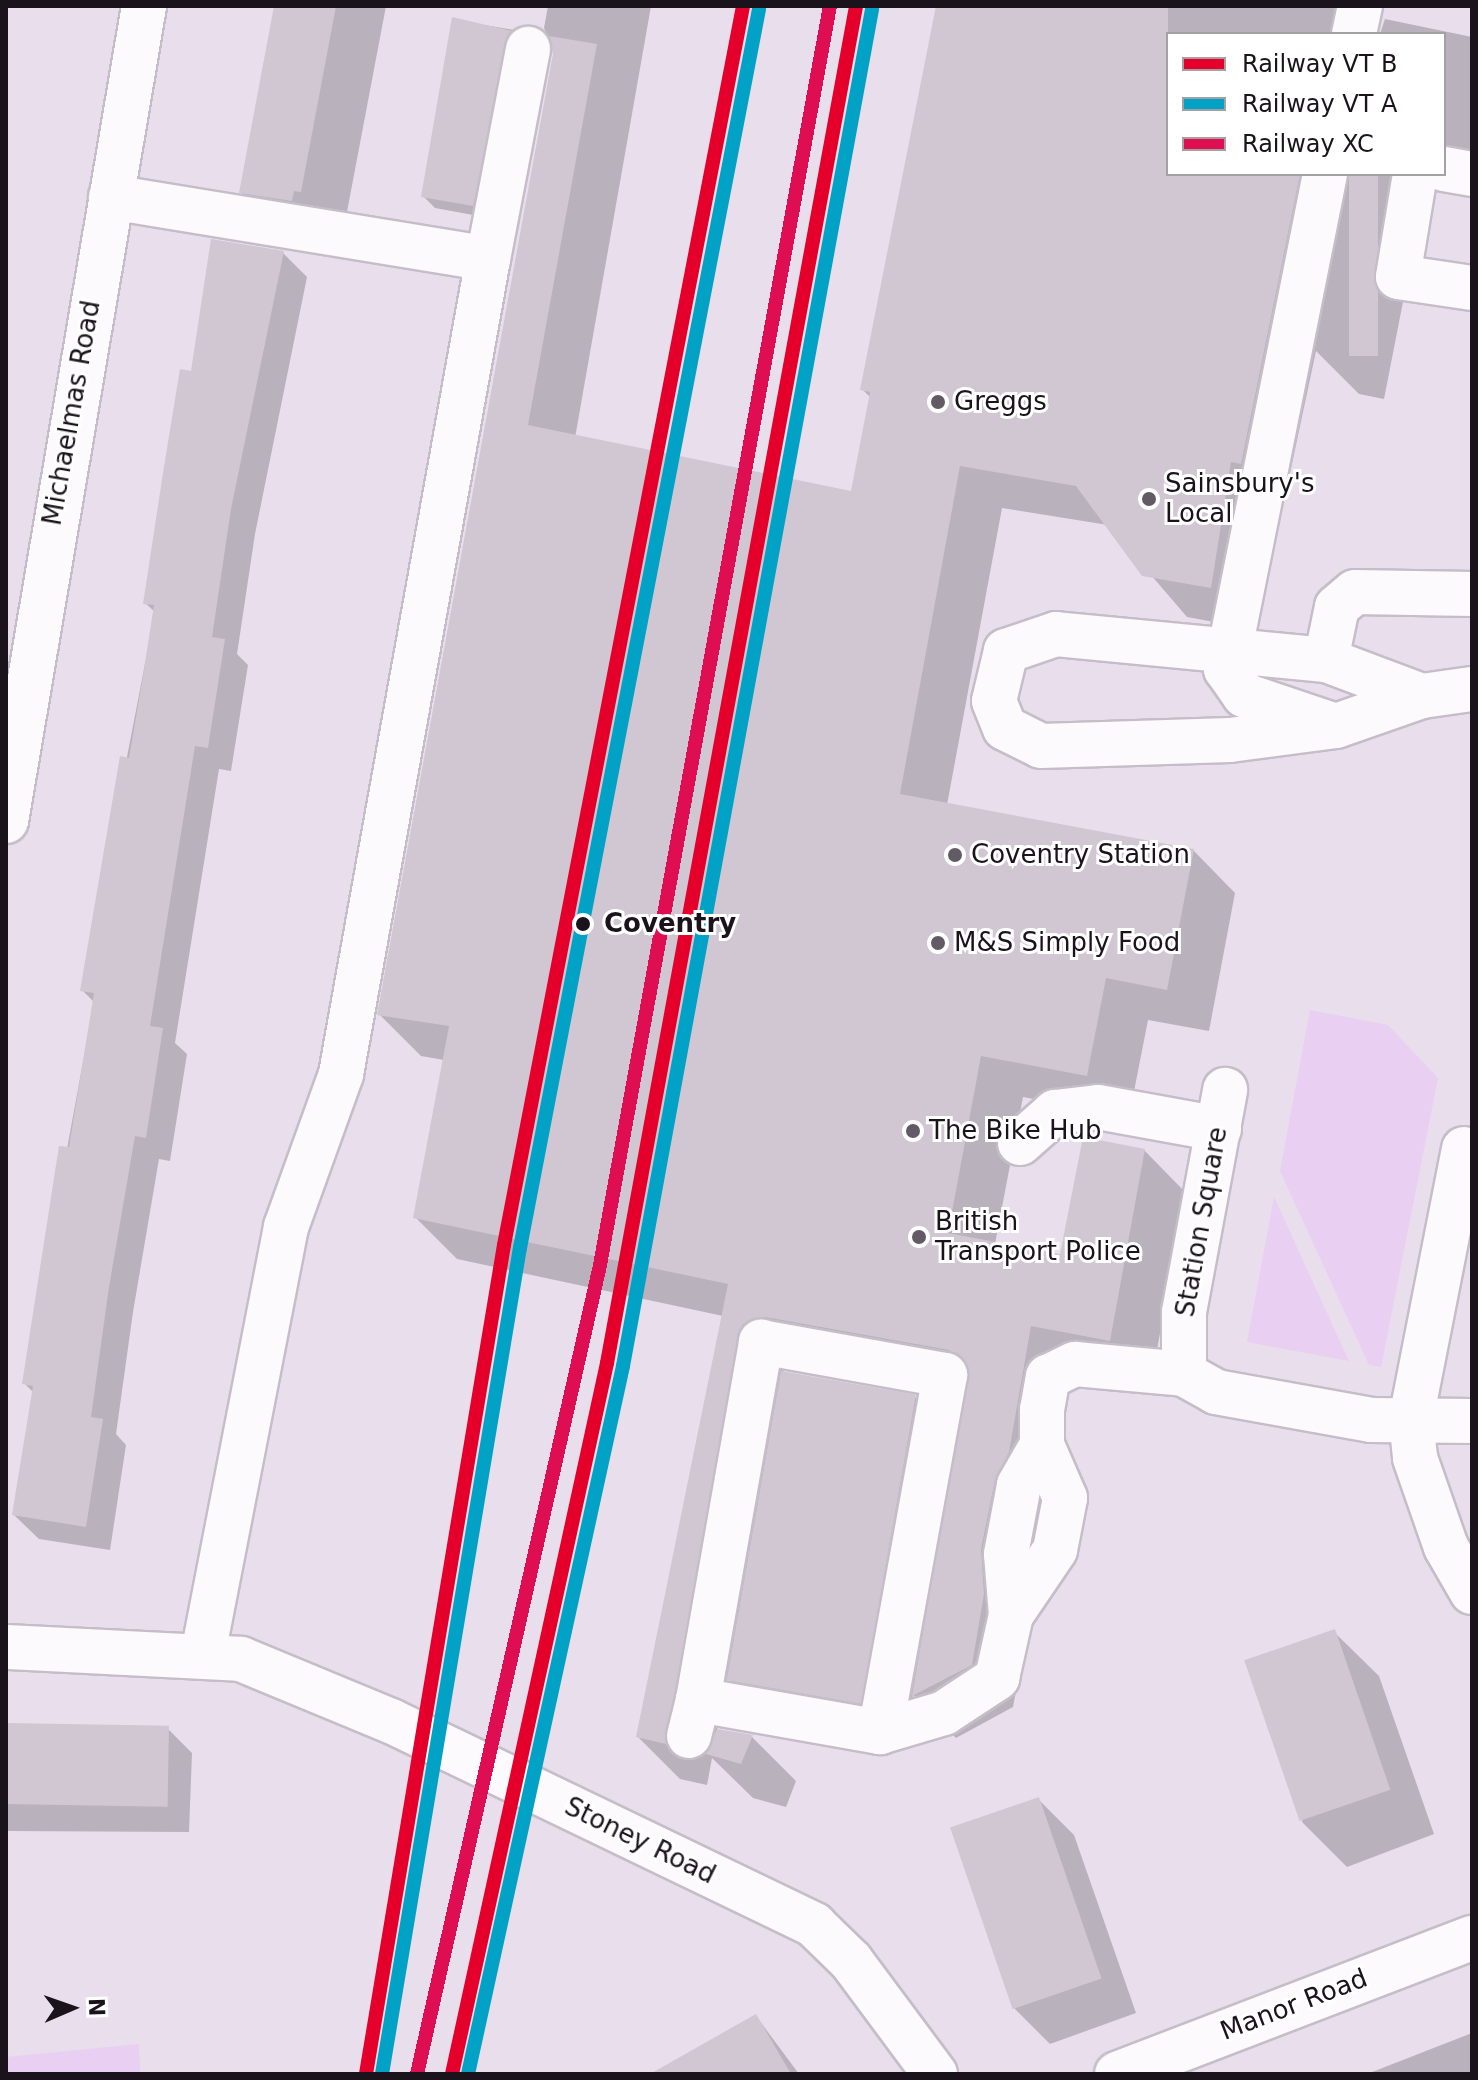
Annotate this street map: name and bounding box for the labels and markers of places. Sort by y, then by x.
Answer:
place label: Greggs [954,386,1047,418]
marker: Greggs [929,393,947,411]
place label: Sainsbury's Local [1165,468,1314,530]
marker: Sainsbury's Local [1140,490,1158,508]
place label: Coventry Station [971,839,1190,871]
marker: Coventry Station [946,846,964,864]
place label: Coventry [604,908,736,940]
marker: Coventry [569,910,597,938]
place label: M&S Simply Food [954,927,1180,959]
marker: M&S Simply Food [929,934,947,952]
place label: The Bike Hub [929,1115,1102,1147]
marker: The Bike Hub [904,1122,922,1140]
place label: British Transport Police [935,1206,1141,1268]
marker: British Transport Police [910,1228,928,1246]

